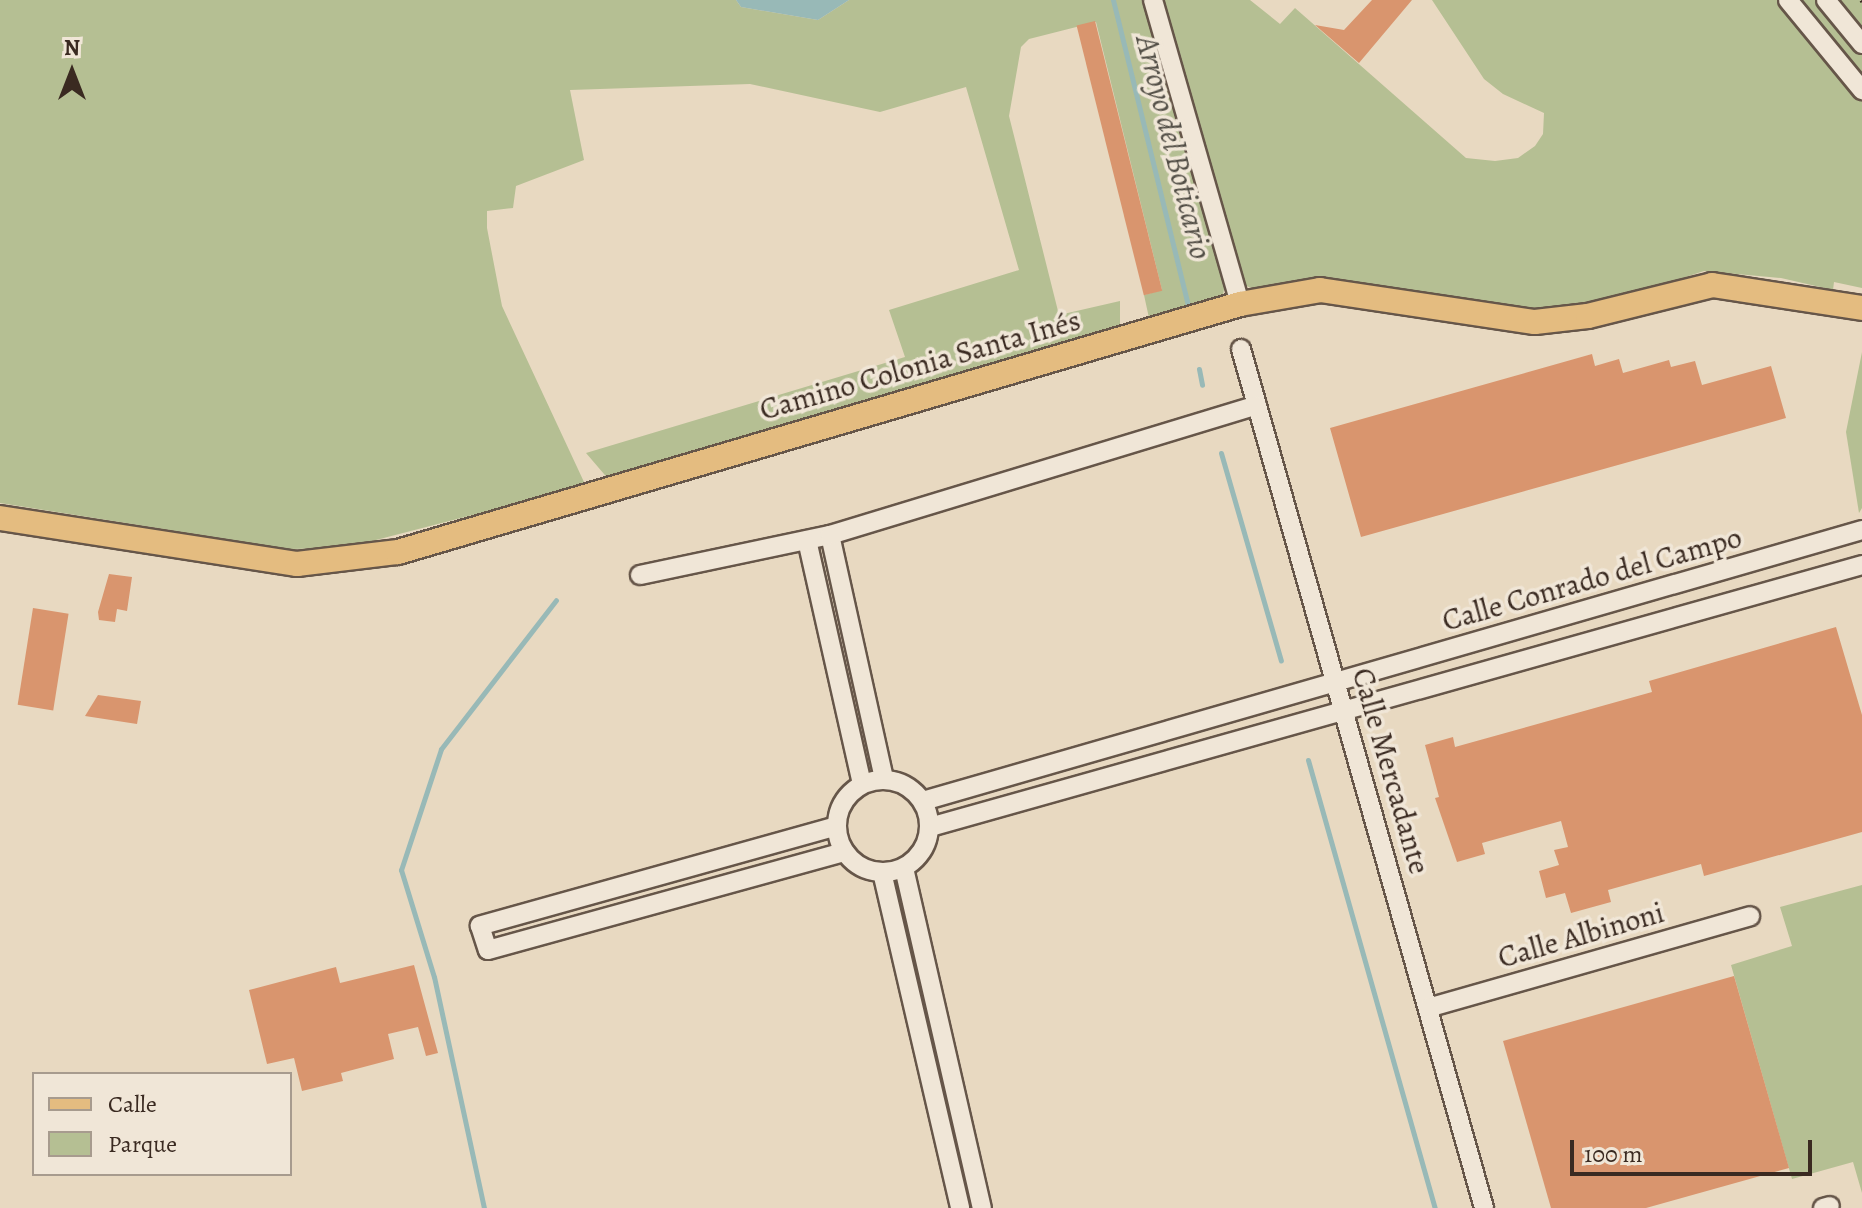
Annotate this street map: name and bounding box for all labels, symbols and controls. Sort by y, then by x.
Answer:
water label: Arroyo del Boticario [1128,31,1220,263]
north arrow [32,32,112,112]
text: N [64,33,80,63]
street label: Camino Colonia Santa Inés [756,302,1084,428]
street label: Calle Conrado del Campo [1438,519,1746,639]
street label: Calle Mercadante [1344,664,1438,878]
street label: Calle Albinoni [1494,894,1668,976]
legend [32,1072,292,1176]
text: Calle [108,1088,157,1120]
scale bar [1574,1124,1816,1174]
text: Parque [108,1128,177,1160]
text: 100 m [1584,1138,1643,1170]

